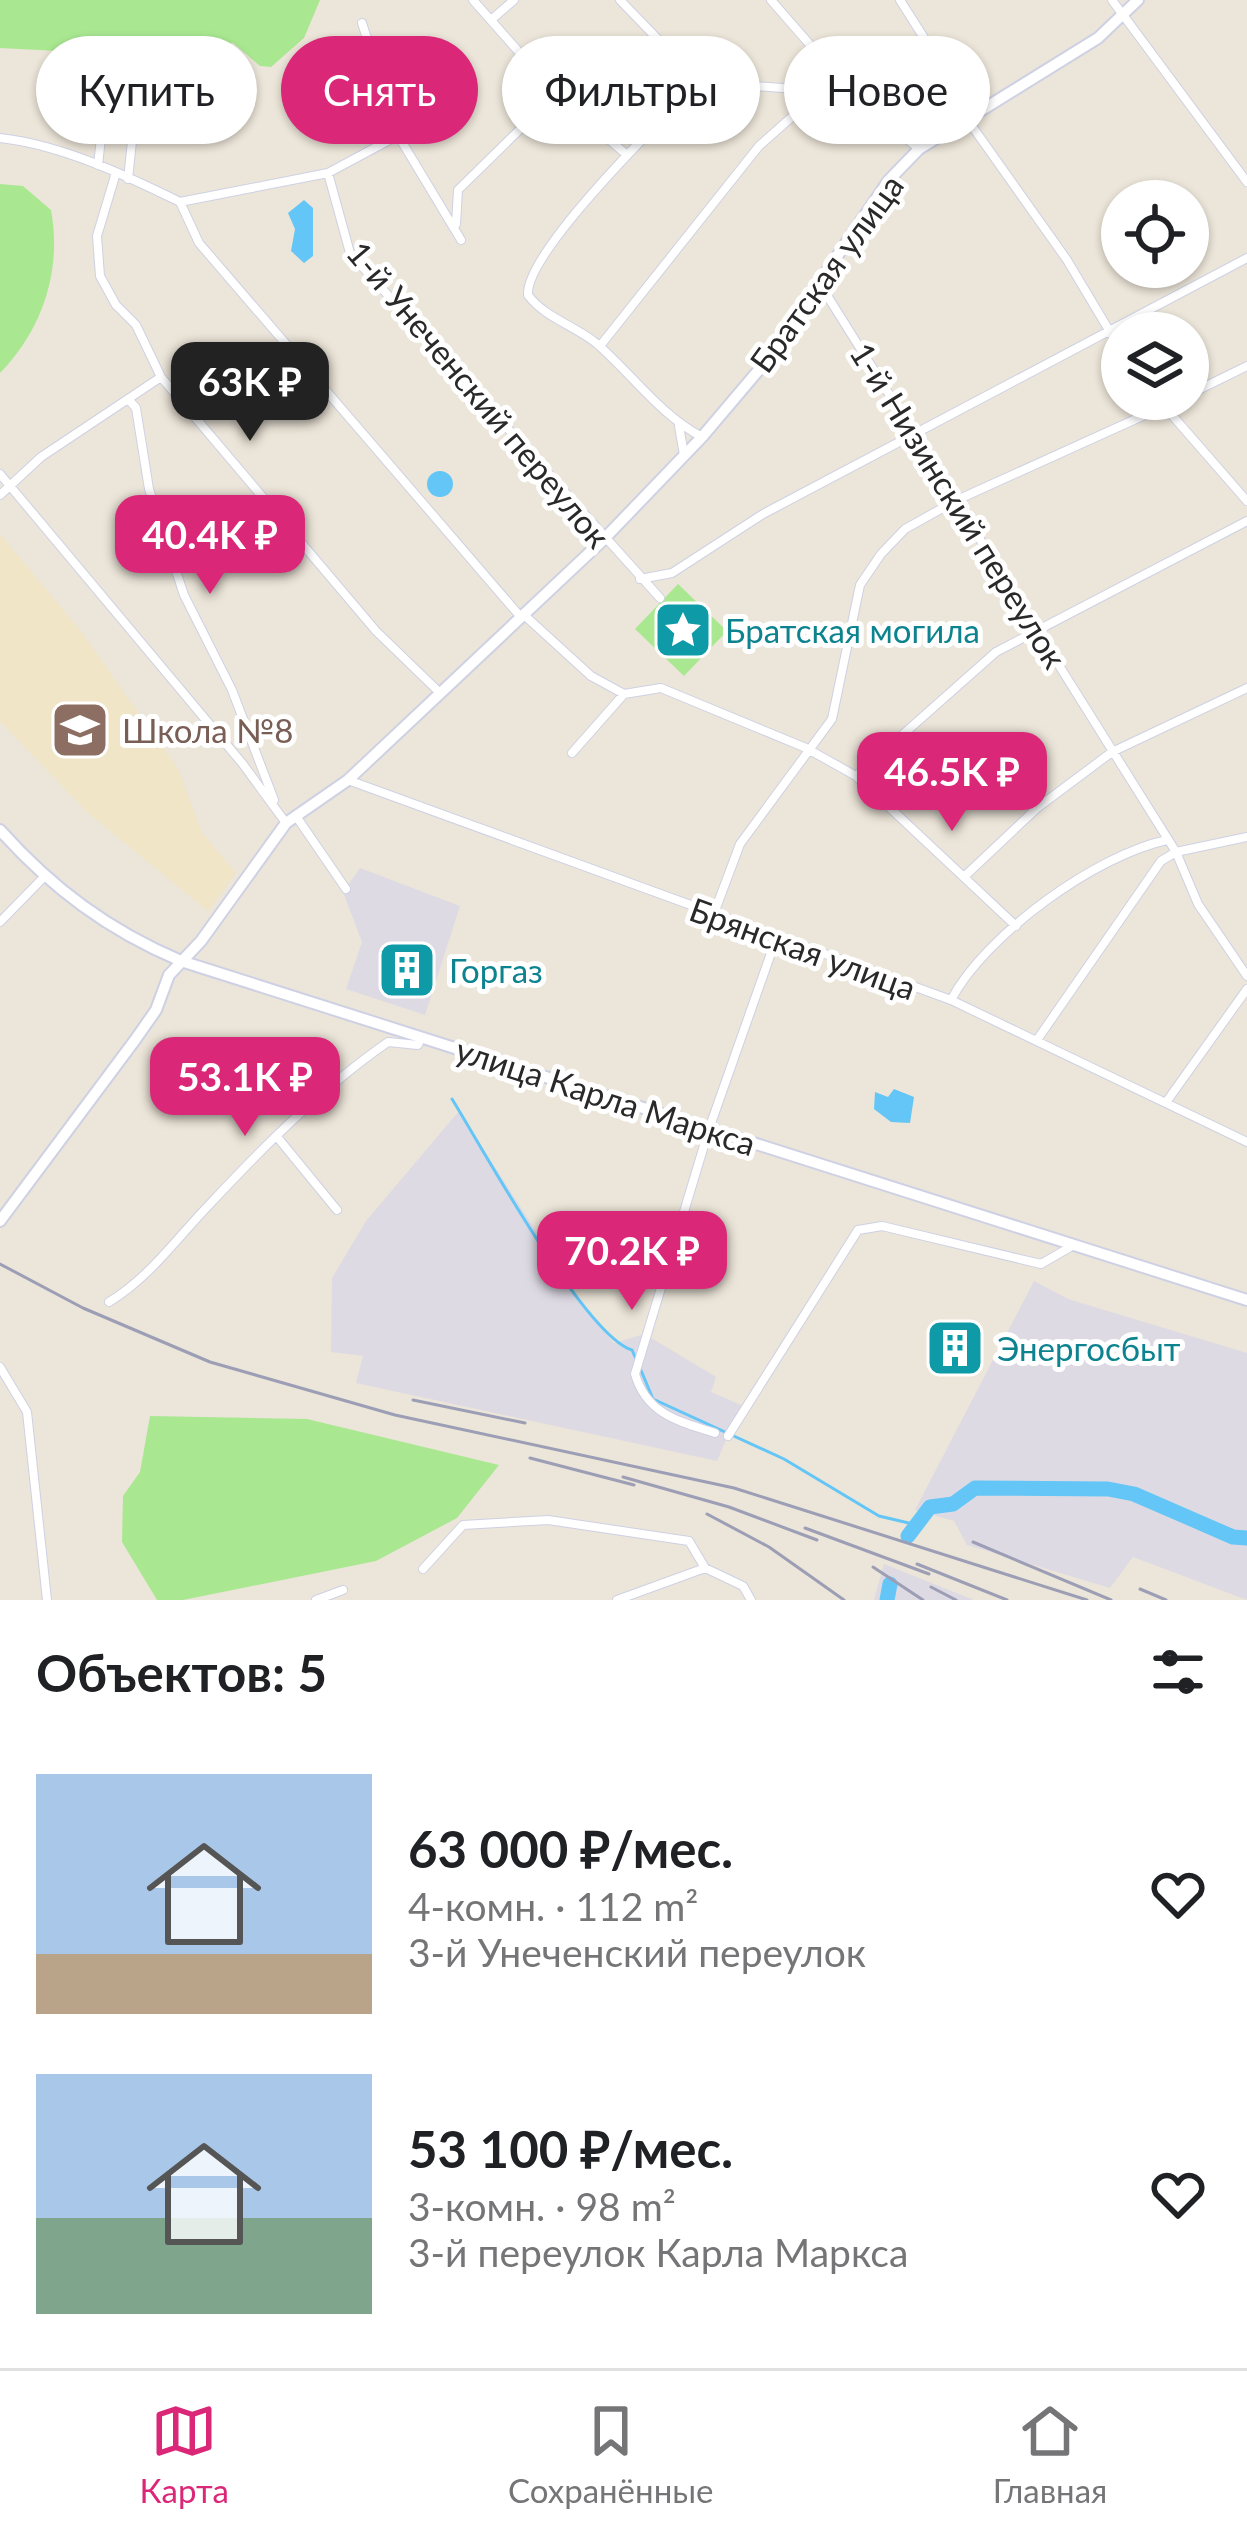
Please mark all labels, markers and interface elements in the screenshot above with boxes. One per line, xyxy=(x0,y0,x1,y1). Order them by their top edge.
chip: Купить xyxy=(36,36,257,144)
chip: Снять xyxy=(281,36,478,144)
chip: Фильтры xyxy=(502,36,760,144)
chip: Новое xyxy=(784,36,990,144)
street label: Братская улица xyxy=(741,166,911,380)
map controls xyxy=(1101,180,1209,420)
button: locate xyxy=(1101,180,1209,288)
street label: 1-й Унеченский переулок xyxy=(339,233,619,555)
button: layers xyxy=(1101,312,1209,420)
street label: 1-й Низинский переулок xyxy=(842,335,1076,675)
pin: 63K ₽ xyxy=(166,342,334,444)
text: 63K ₽ xyxy=(198,358,302,404)
pin: 40.4K ₽ xyxy=(99,495,321,597)
text: 40.4K ₽ xyxy=(142,511,278,557)
place icon: Братская могила xyxy=(652,599,714,661)
place label: Братская могила xyxy=(725,610,980,650)
school or university icon: Школа №8 xyxy=(49,699,111,761)
place label: Школа №8 xyxy=(122,710,293,750)
pin: 46.5K ₽ xyxy=(841,732,1063,834)
text: 46.5K ₽ xyxy=(884,748,1020,794)
street label: Брянская улица xyxy=(685,889,921,1007)
building icon: Горгаз xyxy=(376,939,438,1001)
place label: Горгаз xyxy=(449,950,543,990)
street label: улица Карла Маркса xyxy=(451,1029,761,1163)
pin: 53.1K ₽ xyxy=(134,1037,356,1139)
text: 53.1K ₽ xyxy=(177,1053,313,1099)
pin: 70.2K ₽ xyxy=(521,1211,743,1313)
text: 70.2K ₽ xyxy=(564,1227,700,1273)
building icon: Энергосбыт xyxy=(924,1317,986,1379)
place label: Энергосбыт xyxy=(997,1328,1181,1368)
icon: filters xyxy=(1145,1639,1211,1705)
text: Объектов: 5 xyxy=(36,1642,327,1703)
text: 63 000 ₽/мес. xyxy=(408,1818,733,1879)
icon: home xyxy=(132,1822,276,1966)
icon: heart xyxy=(1145,1861,1211,1927)
text: 4-комн. · 112 m² xyxy=(408,1883,698,1929)
text: 3-й Унеченский переулок xyxy=(408,1929,866,1975)
text: 53 100 ₽/мес. xyxy=(408,2118,733,2179)
icon: home xyxy=(132,2122,276,2266)
icon: heart xyxy=(1145,2161,1211,2227)
text: 3-комн. · 98 m² xyxy=(408,2183,676,2229)
text: 3-й переулок Карла Маркса xyxy=(408,2229,908,2275)
tab: Карта xyxy=(140,2398,229,2510)
tab: Сохранённые xyxy=(508,2398,713,2510)
tab: Главная xyxy=(993,2398,1107,2510)

